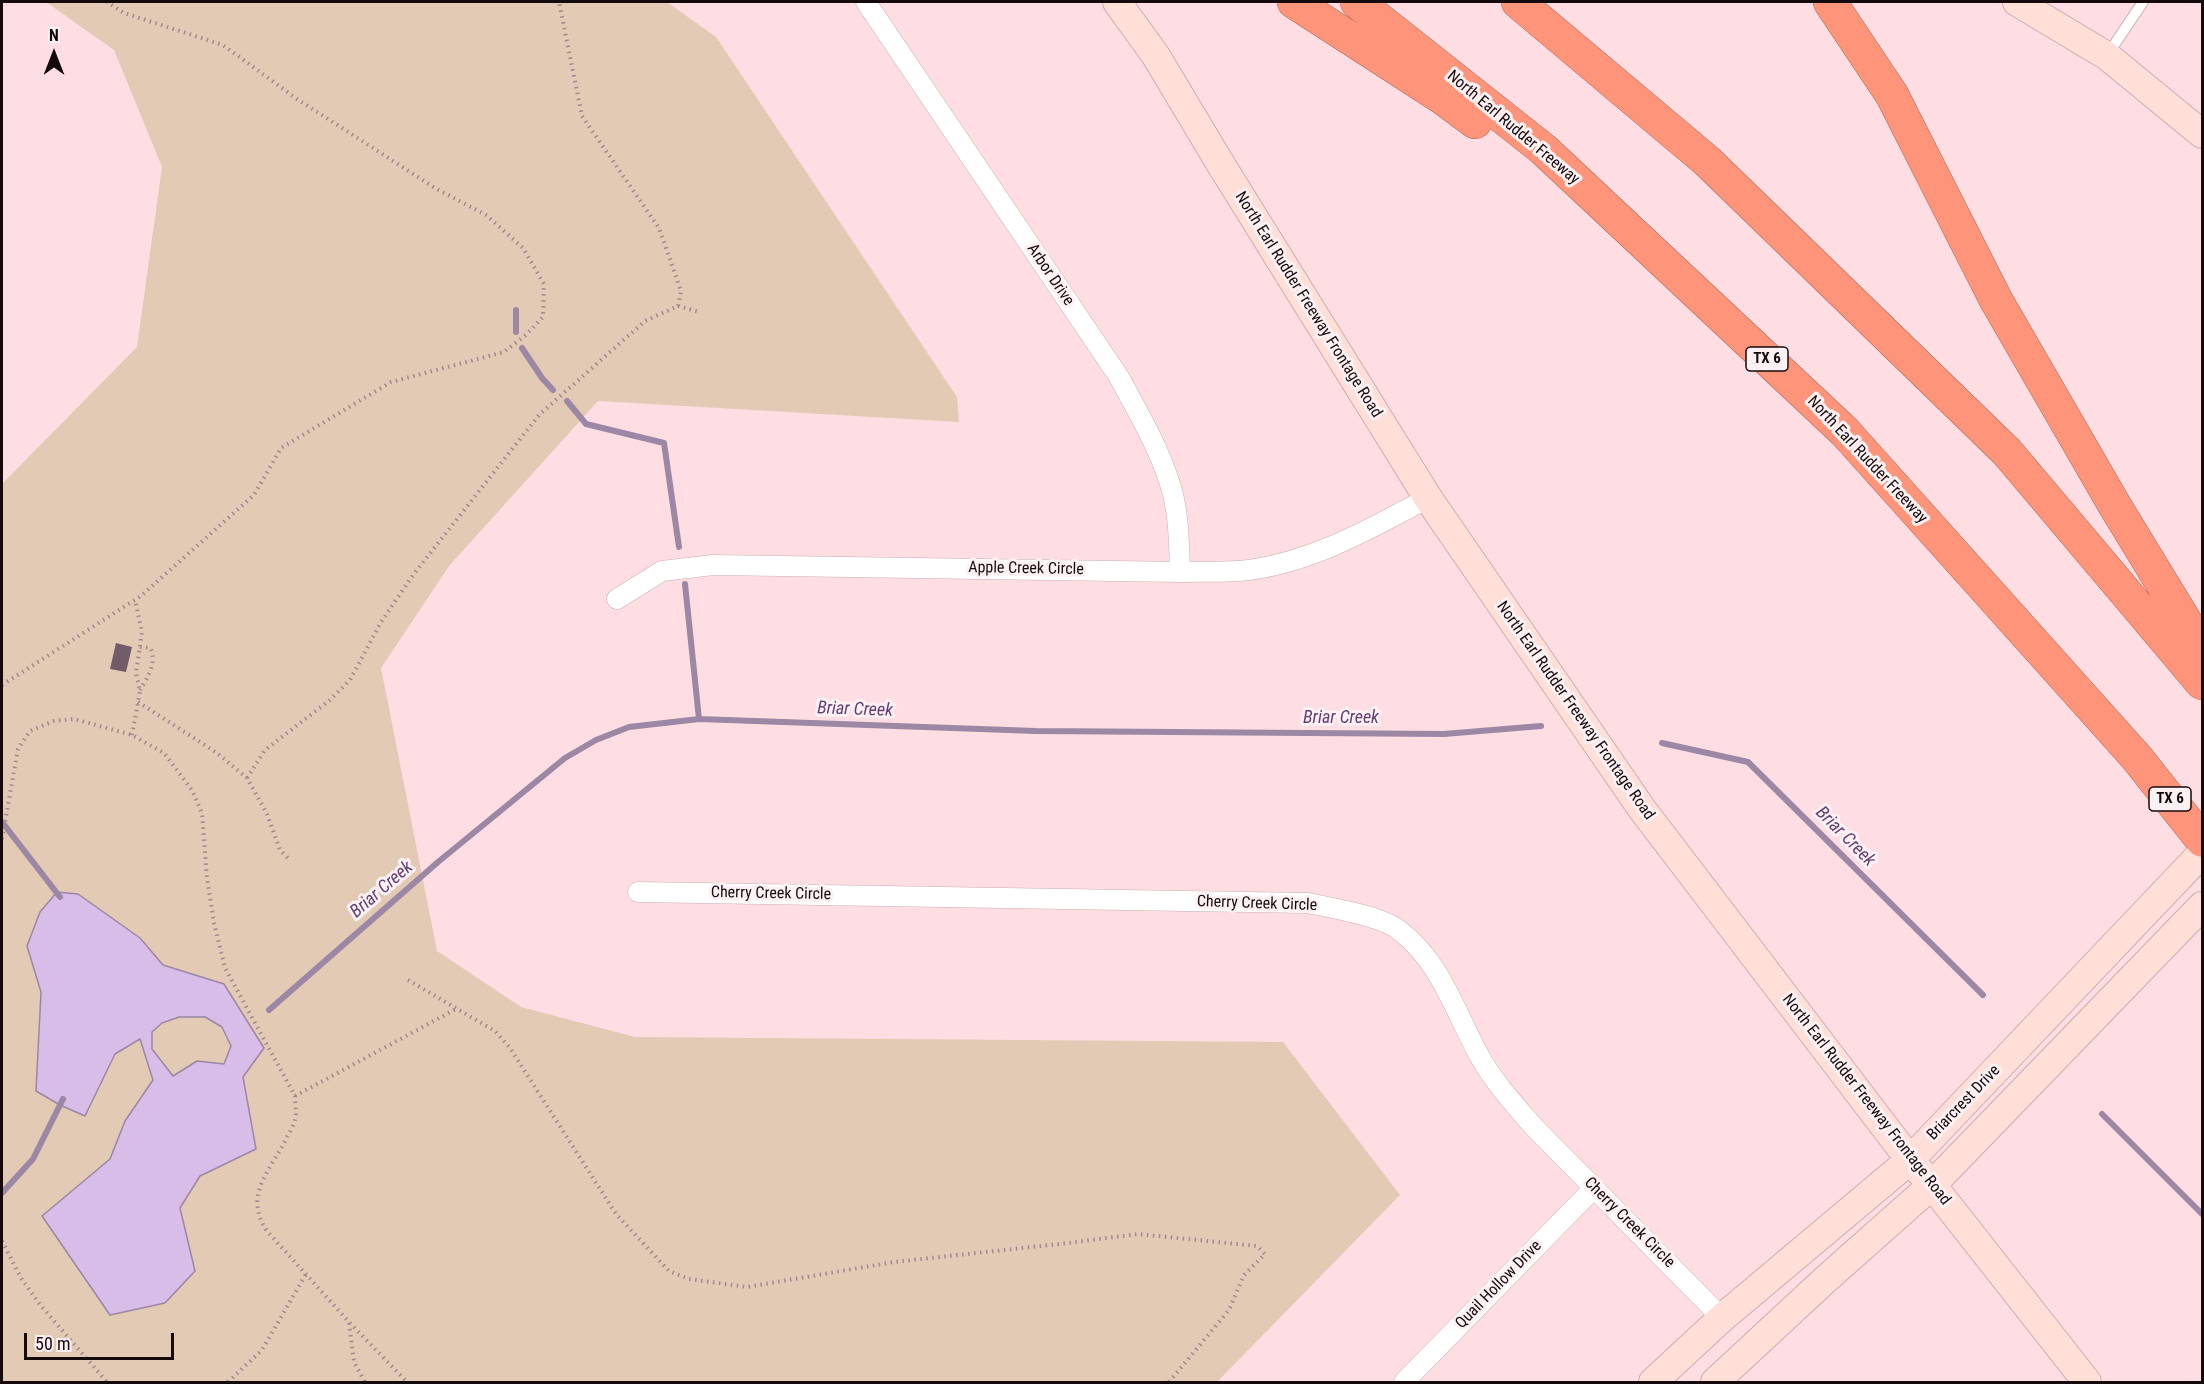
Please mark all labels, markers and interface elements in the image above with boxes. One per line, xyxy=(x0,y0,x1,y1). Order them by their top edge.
north arrow xyxy=(24,24,84,84)
text: N xyxy=(49,26,59,45)
street label: North Earl Rudder Freeway xyxy=(1443,67,1583,189)
street label: North Earl Rudder Freeway Frontage Road xyxy=(1230,189,1386,421)
street label: Arbor Drive xyxy=(1022,240,1078,310)
road number: TX 6 xyxy=(1746,347,1788,371)
street label: North Earl Rudder Freeway xyxy=(1803,392,1931,528)
street label: Apple Creek Circle xyxy=(968,558,1084,580)
street label: North Earl Rudder Freeway Frontage Road xyxy=(1492,598,1658,824)
water label: Briar Creek xyxy=(817,698,893,722)
water label: Briar Creek xyxy=(1303,707,1379,729)
road number: TX 6 xyxy=(2149,787,2191,811)
water label: Briar Creek xyxy=(1811,803,1879,871)
water label: Briar Creek xyxy=(346,857,418,923)
street label: Cherry Creek Circle xyxy=(711,883,831,905)
street label: Cherry Creek Circle xyxy=(1197,892,1317,916)
street label: North Earl Rudder Freeway Frontage Road xyxy=(1778,991,1954,1209)
street label: Briarcrest Drive xyxy=(1923,1061,2005,1145)
street label: Cherry Creek Circle xyxy=(1580,1174,1678,1272)
street label: Quail Hollow Drive xyxy=(1452,1237,1546,1333)
scale bar xyxy=(27,1321,177,1359)
text: 50 m xyxy=(35,1333,70,1354)

